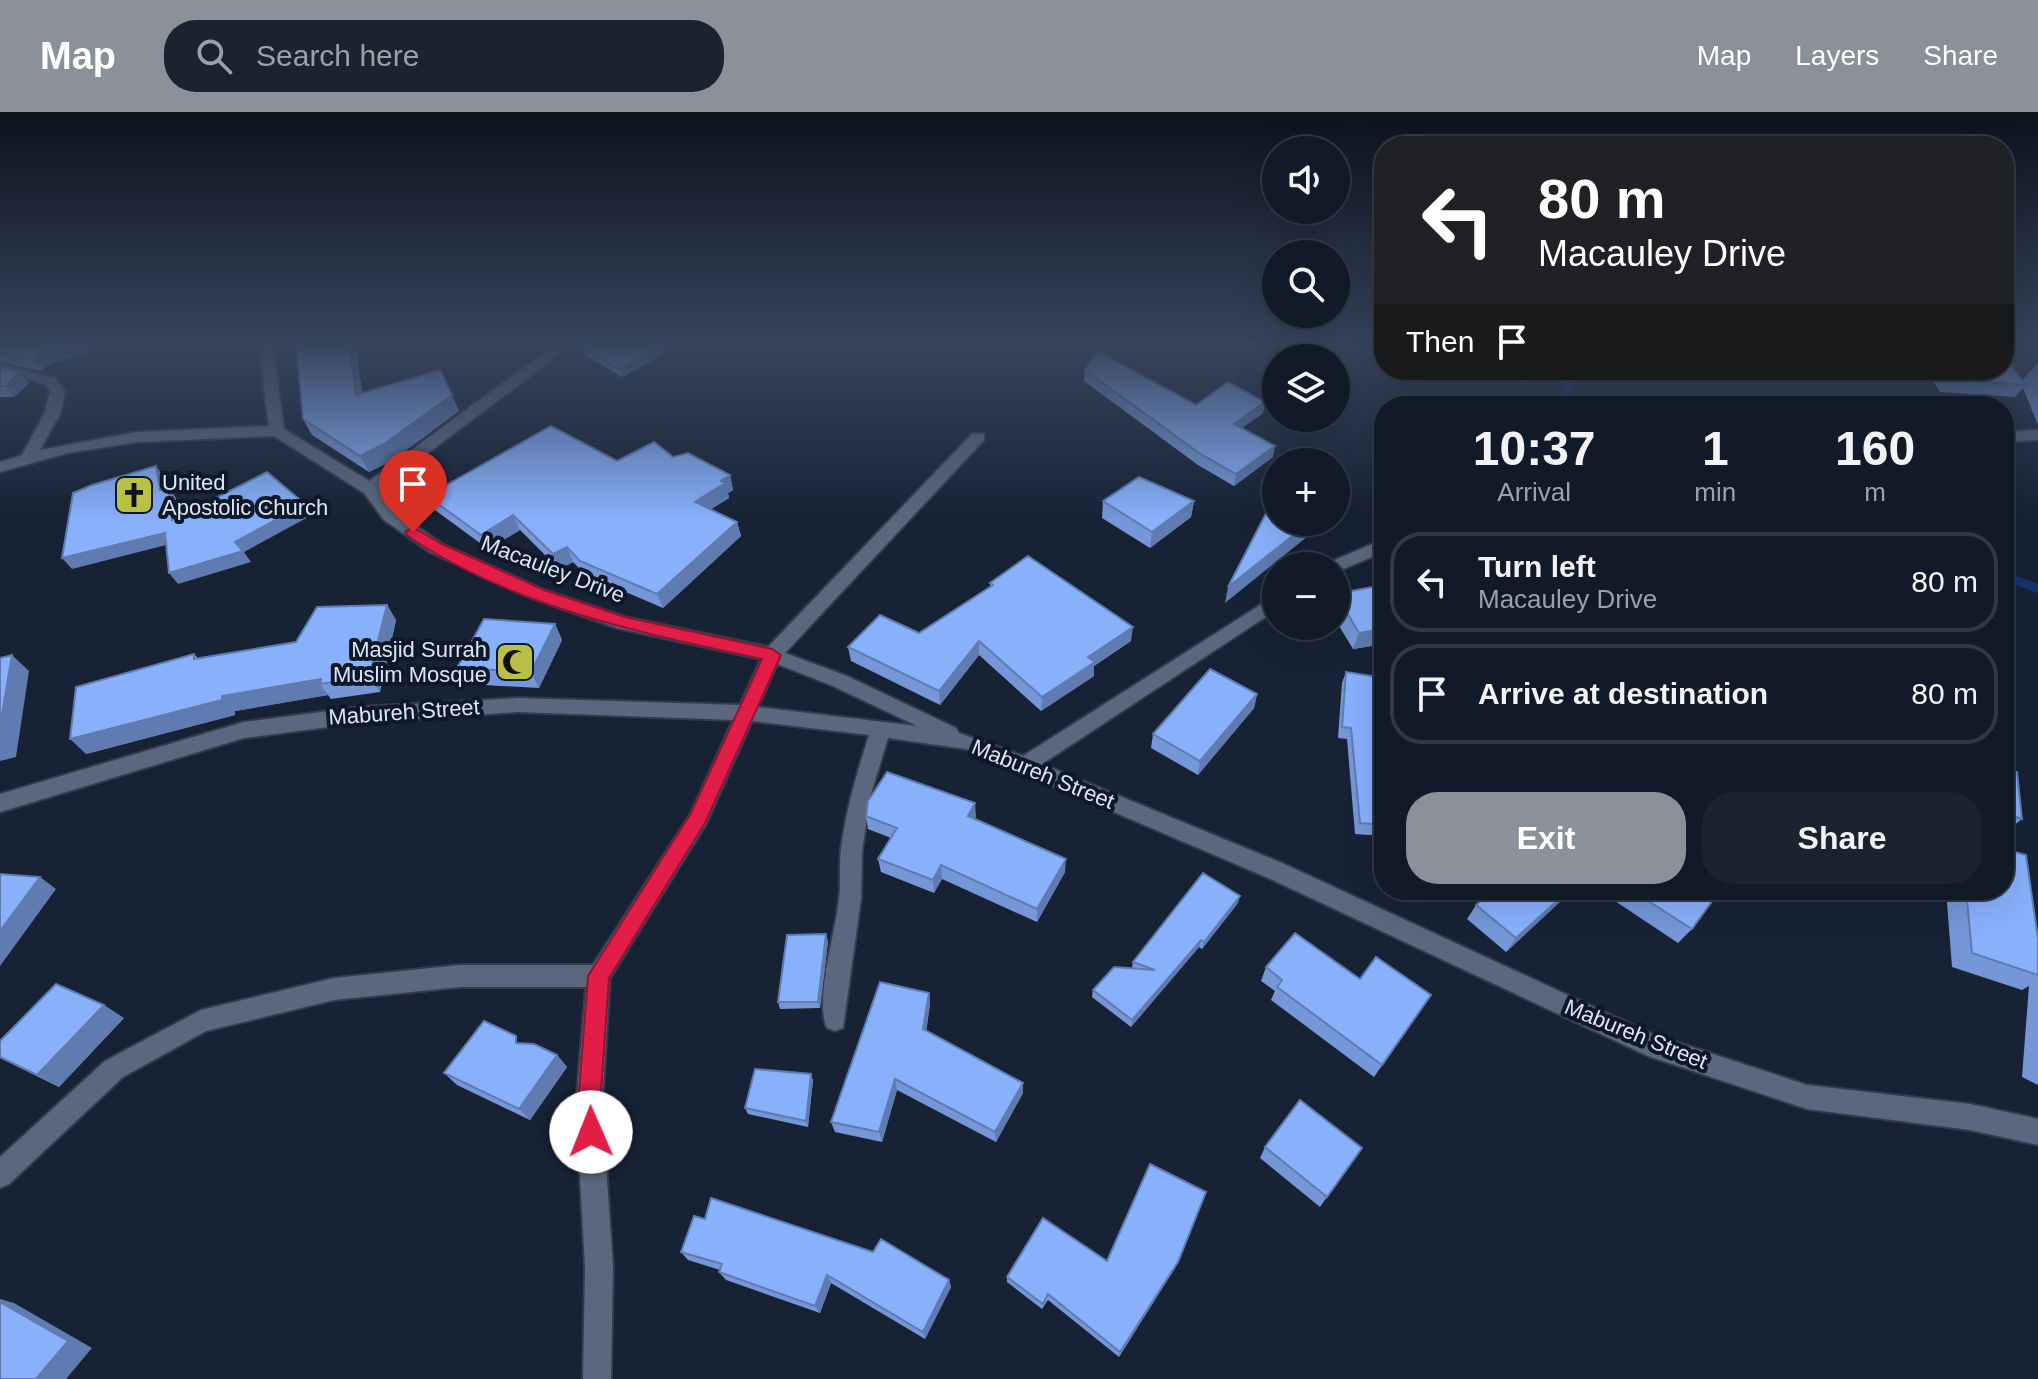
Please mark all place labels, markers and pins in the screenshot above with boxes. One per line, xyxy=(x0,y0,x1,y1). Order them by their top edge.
pin xyxy=(379,450,447,532)
place label: United Apostolic Church xyxy=(162,470,328,520)
church icon: United Apostolic Church xyxy=(113,474,155,516)
place label: Masjid Surrah Muslim Mosque xyxy=(333,637,487,687)
mosque icon: Masjid Surrah Muslim Mosque xyxy=(494,641,536,683)

